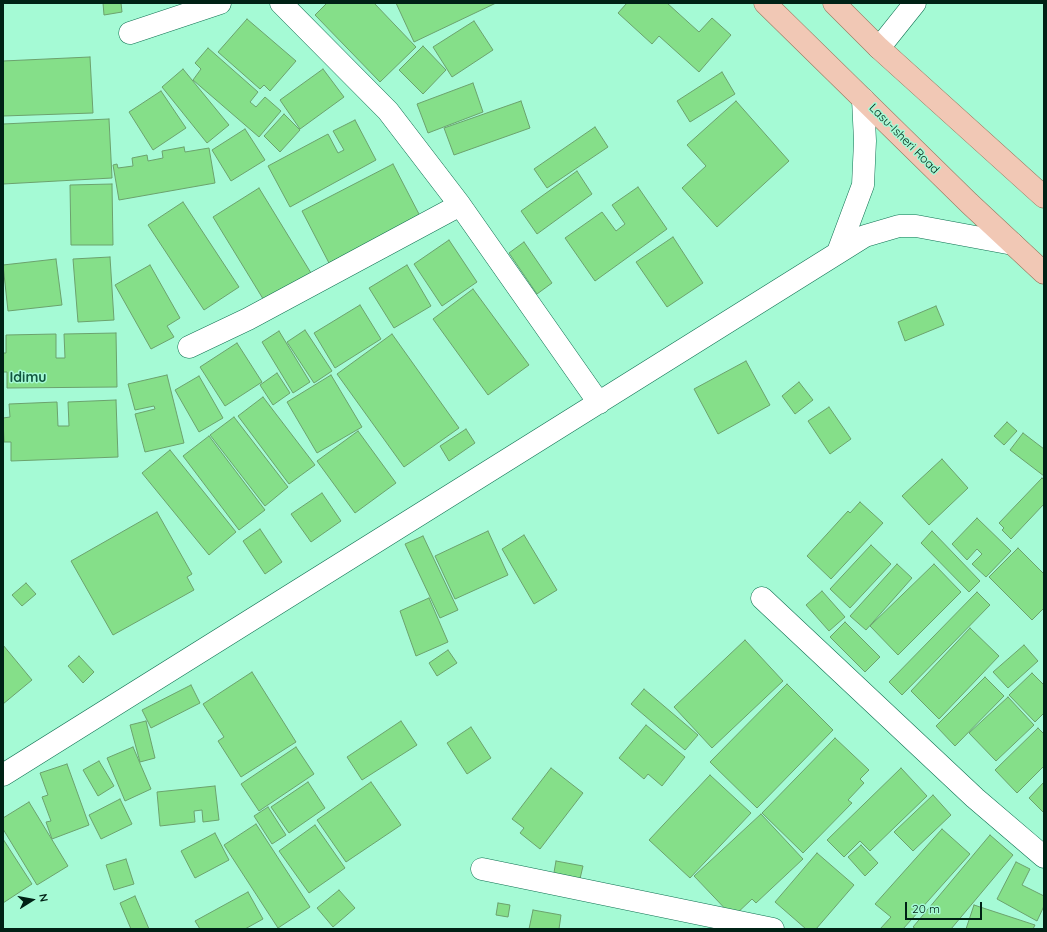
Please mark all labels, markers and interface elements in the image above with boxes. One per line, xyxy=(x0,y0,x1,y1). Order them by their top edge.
street label: Lasu-Isheri Road xyxy=(866,101,942,177)
district label: Idimu xyxy=(9,370,47,386)
north arrow xyxy=(12,880,52,920)
text: N xyxy=(36,892,51,903)
scale bar xyxy=(907,894,984,920)
text: 20 m xyxy=(912,901,940,916)

